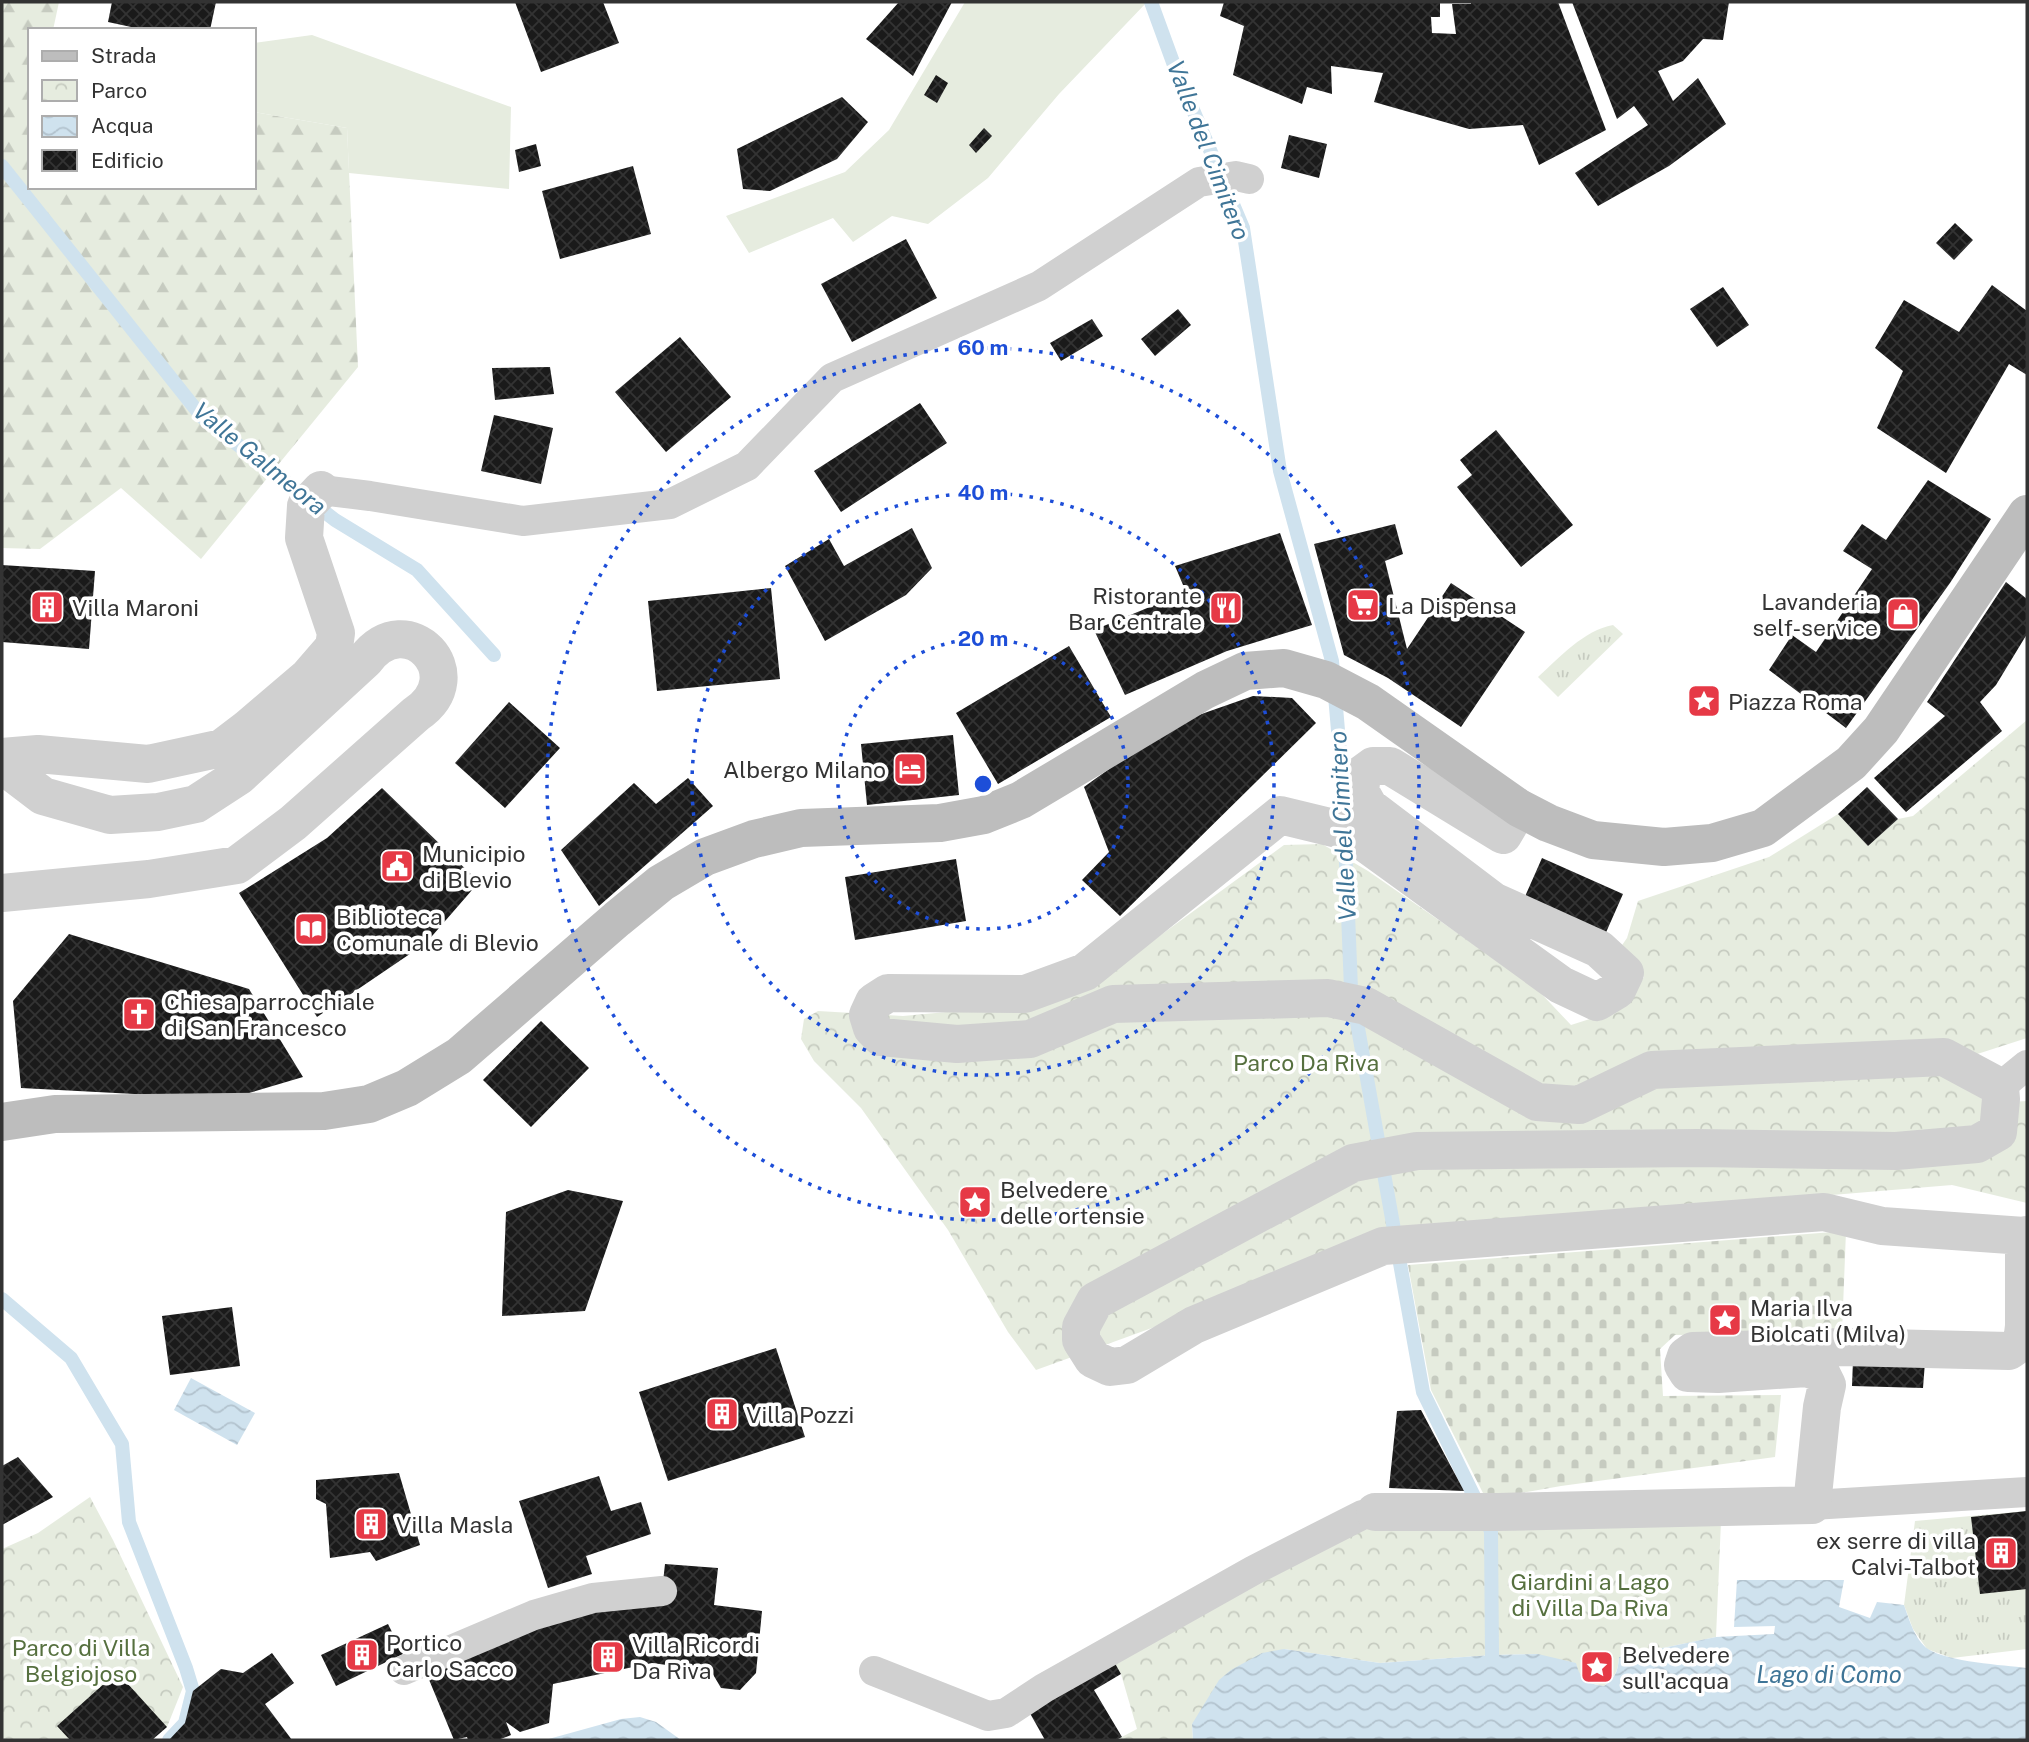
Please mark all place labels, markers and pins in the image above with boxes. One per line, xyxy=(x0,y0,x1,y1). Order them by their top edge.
place label: Ristorante Bar Centrale xyxy=(1068,582,1202,635)
supermarket icon: La Dispensa xyxy=(1344,586,1382,624)
building icon: Villa Maroni xyxy=(28,588,66,626)
place label: Lavanderia self-service xyxy=(1753,588,1878,641)
restaurant icon: Ristorante Bar Centrale xyxy=(1207,589,1245,627)
place label: La Dispensa xyxy=(1388,592,1517,619)
place label: Villa Maroni xyxy=(72,594,199,621)
shop icon: Lavanderia self-service xyxy=(1884,595,1922,633)
place icon: Piazza Roma xyxy=(1685,682,1723,720)
place label: Piazza Roma xyxy=(1728,688,1863,715)
hotel icon: Albergo Milano xyxy=(891,750,929,788)
place label: Albergo Milano xyxy=(723,756,886,783)
centre of rings xyxy=(971,772,995,796)
place label: Municipio di Blevio xyxy=(422,840,525,893)
public building icon: Municipio di Blevio xyxy=(378,847,416,885)
place label: Biblioteca Comunale di Blevio xyxy=(336,903,539,956)
library icon: Biblioteca Comunale di Blevio xyxy=(292,910,330,948)
place label: Chiesa parrocchiale di San Francesco xyxy=(164,988,375,1041)
church icon: Chiesa parrocchiale di San Francesco xyxy=(120,995,158,1033)
place label: Belvedere delle ortensie xyxy=(1000,1176,1145,1229)
place icon: Belvedere delle ortensie xyxy=(956,1183,994,1221)
place label: Maria Ilva Biolcati (Milva) xyxy=(1750,1294,1906,1347)
place icon: Maria Ilva Biolcati (Milva) xyxy=(1706,1301,1744,1339)
building icon: Villa Pozzi xyxy=(703,1395,741,1433)
place label: Villa Pozzi xyxy=(746,1401,854,1428)
building icon: Villa Masla xyxy=(352,1505,390,1543)
place label: Villa Masla xyxy=(396,1511,513,1538)
place label: ex serre di villa Calvi-Talbot xyxy=(1816,1527,1976,1580)
building icon: ex serre di villa Calvi-Talbot xyxy=(1982,1534,2020,1572)
place label: Portico Carlo Sacco xyxy=(386,1629,514,1682)
place label: Villa Ricordi Da Riva xyxy=(632,1631,760,1684)
building icon: Portico Carlo Sacco xyxy=(343,1636,381,1674)
building icon: Villa Ricordi Da Riva xyxy=(589,1638,627,1676)
place label: Belvedere sull'acqua xyxy=(1622,1641,1730,1694)
place icon: Belvedere sull'acqua xyxy=(1578,1648,1616,1686)

